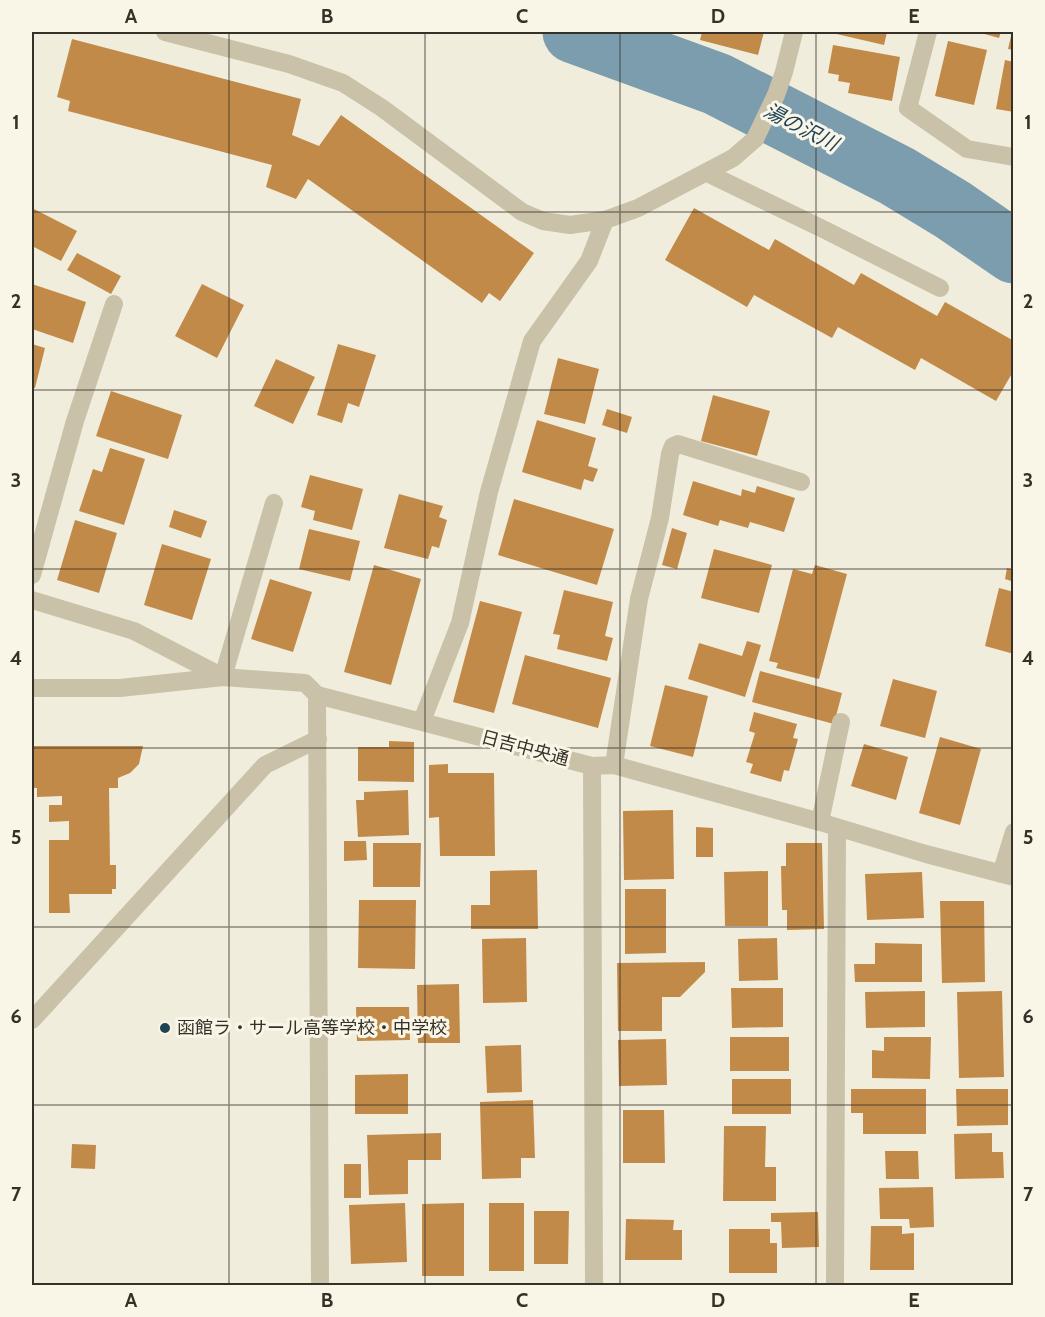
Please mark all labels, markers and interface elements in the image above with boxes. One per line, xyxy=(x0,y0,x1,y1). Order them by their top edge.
text: A xyxy=(125,4,138,28)
text: B xyxy=(321,4,333,28)
text: C xyxy=(516,4,528,28)
text: D xyxy=(711,4,725,28)
text: E xyxy=(908,4,920,28)
water label: 湯の沢川 xyxy=(760,98,844,157)
text: 1 xyxy=(12,110,20,134)
text: 1 xyxy=(1024,110,1032,134)
text: 2 xyxy=(11,289,21,313)
text: 2 xyxy=(1023,289,1033,313)
text: 3 xyxy=(11,468,21,492)
text: 3 xyxy=(1023,468,1033,492)
text: 4 xyxy=(10,646,22,670)
text: 4 xyxy=(1022,646,1034,670)
street label: 日吉中央通 xyxy=(479,726,571,770)
text: 5 xyxy=(11,825,21,849)
text: 5 xyxy=(1023,825,1033,849)
text: 6 xyxy=(10,1004,22,1028)
text: 6 xyxy=(1022,1004,1034,1028)
place label: 函館ラ・サール高等学校・中学校 xyxy=(177,1017,447,1039)
marker: 函館ラ・サール高等学校・中学校 xyxy=(158,1021,172,1035)
text: 7 xyxy=(11,1182,22,1206)
text: 7 xyxy=(1023,1182,1034,1206)
text: A xyxy=(125,1288,138,1312)
text: B xyxy=(321,1288,333,1312)
text: C xyxy=(516,1288,528,1312)
text: D xyxy=(711,1288,725,1312)
text: E xyxy=(908,1288,920,1312)

